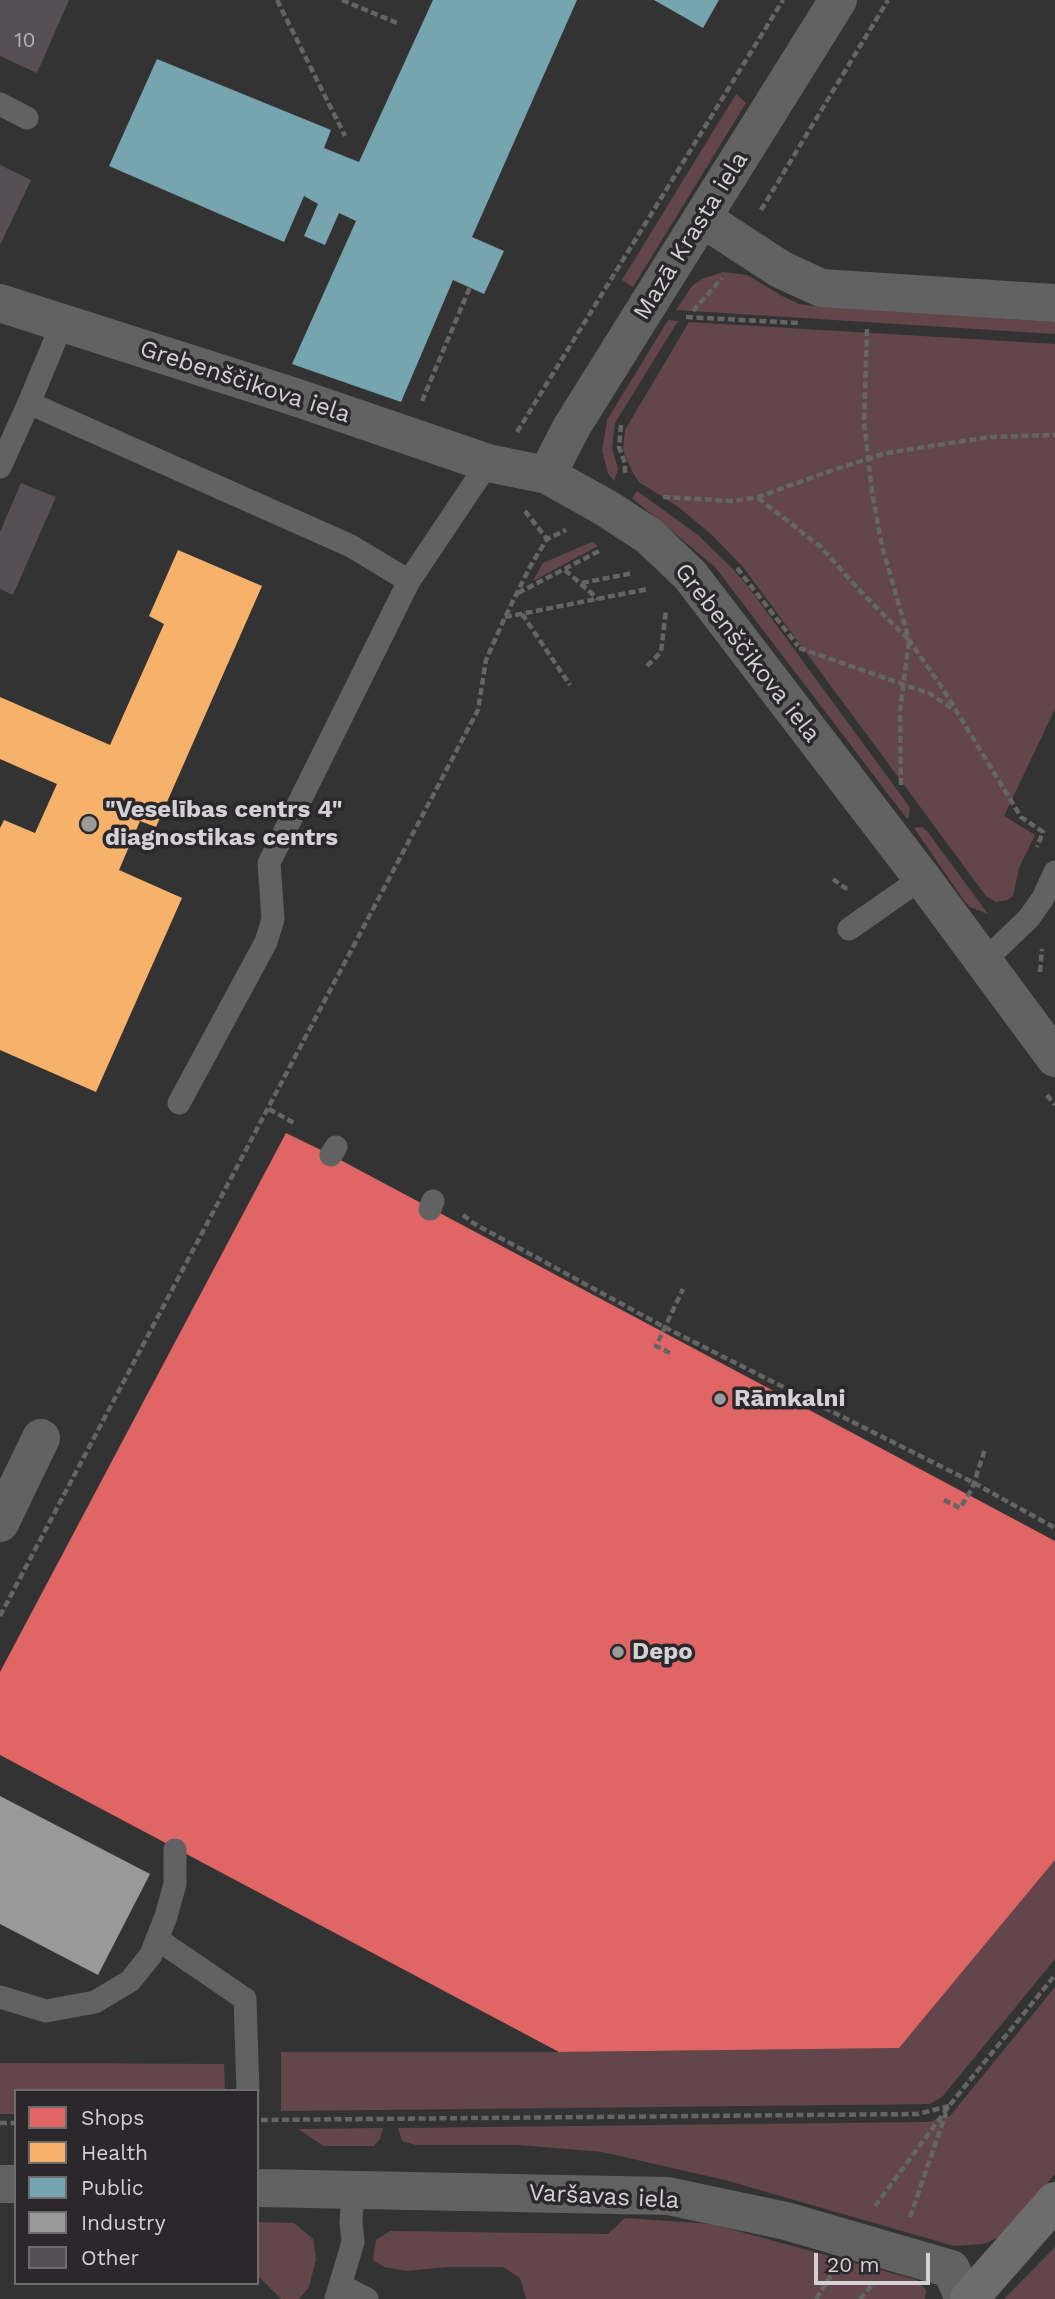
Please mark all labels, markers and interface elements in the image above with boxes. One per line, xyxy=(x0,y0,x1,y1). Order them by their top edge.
house number: 10 xyxy=(14,28,36,54)
street label: Mazā Krasta iela xyxy=(628,147,754,325)
street label: Grebenščikova iela xyxy=(136,334,354,430)
street label: Grebenščikova iela xyxy=(668,558,826,748)
place label: "Veselības centrs 4" diagnostikas centrs xyxy=(105,796,342,852)
marker: "Veselības centrs 4" diagnostikas centrs xyxy=(79,814,99,834)
place label: Rāmkalni xyxy=(734,1385,845,1413)
marker: Rāmkalni xyxy=(712,1391,728,1407)
place label: Depo xyxy=(632,1638,693,1666)
marker: Depo xyxy=(610,1644,626,1660)
legend xyxy=(14,2089,259,2285)
text: Shops xyxy=(81,2105,144,2130)
text: Health xyxy=(81,2140,148,2165)
text: Public xyxy=(81,2175,144,2200)
street label: Varšavas iela xyxy=(528,2179,680,2215)
text: Industry xyxy=(81,2210,166,2235)
scale bar xyxy=(817,2240,932,2284)
text: Other xyxy=(81,2245,139,2270)
text: 20 m xyxy=(827,2252,879,2277)

